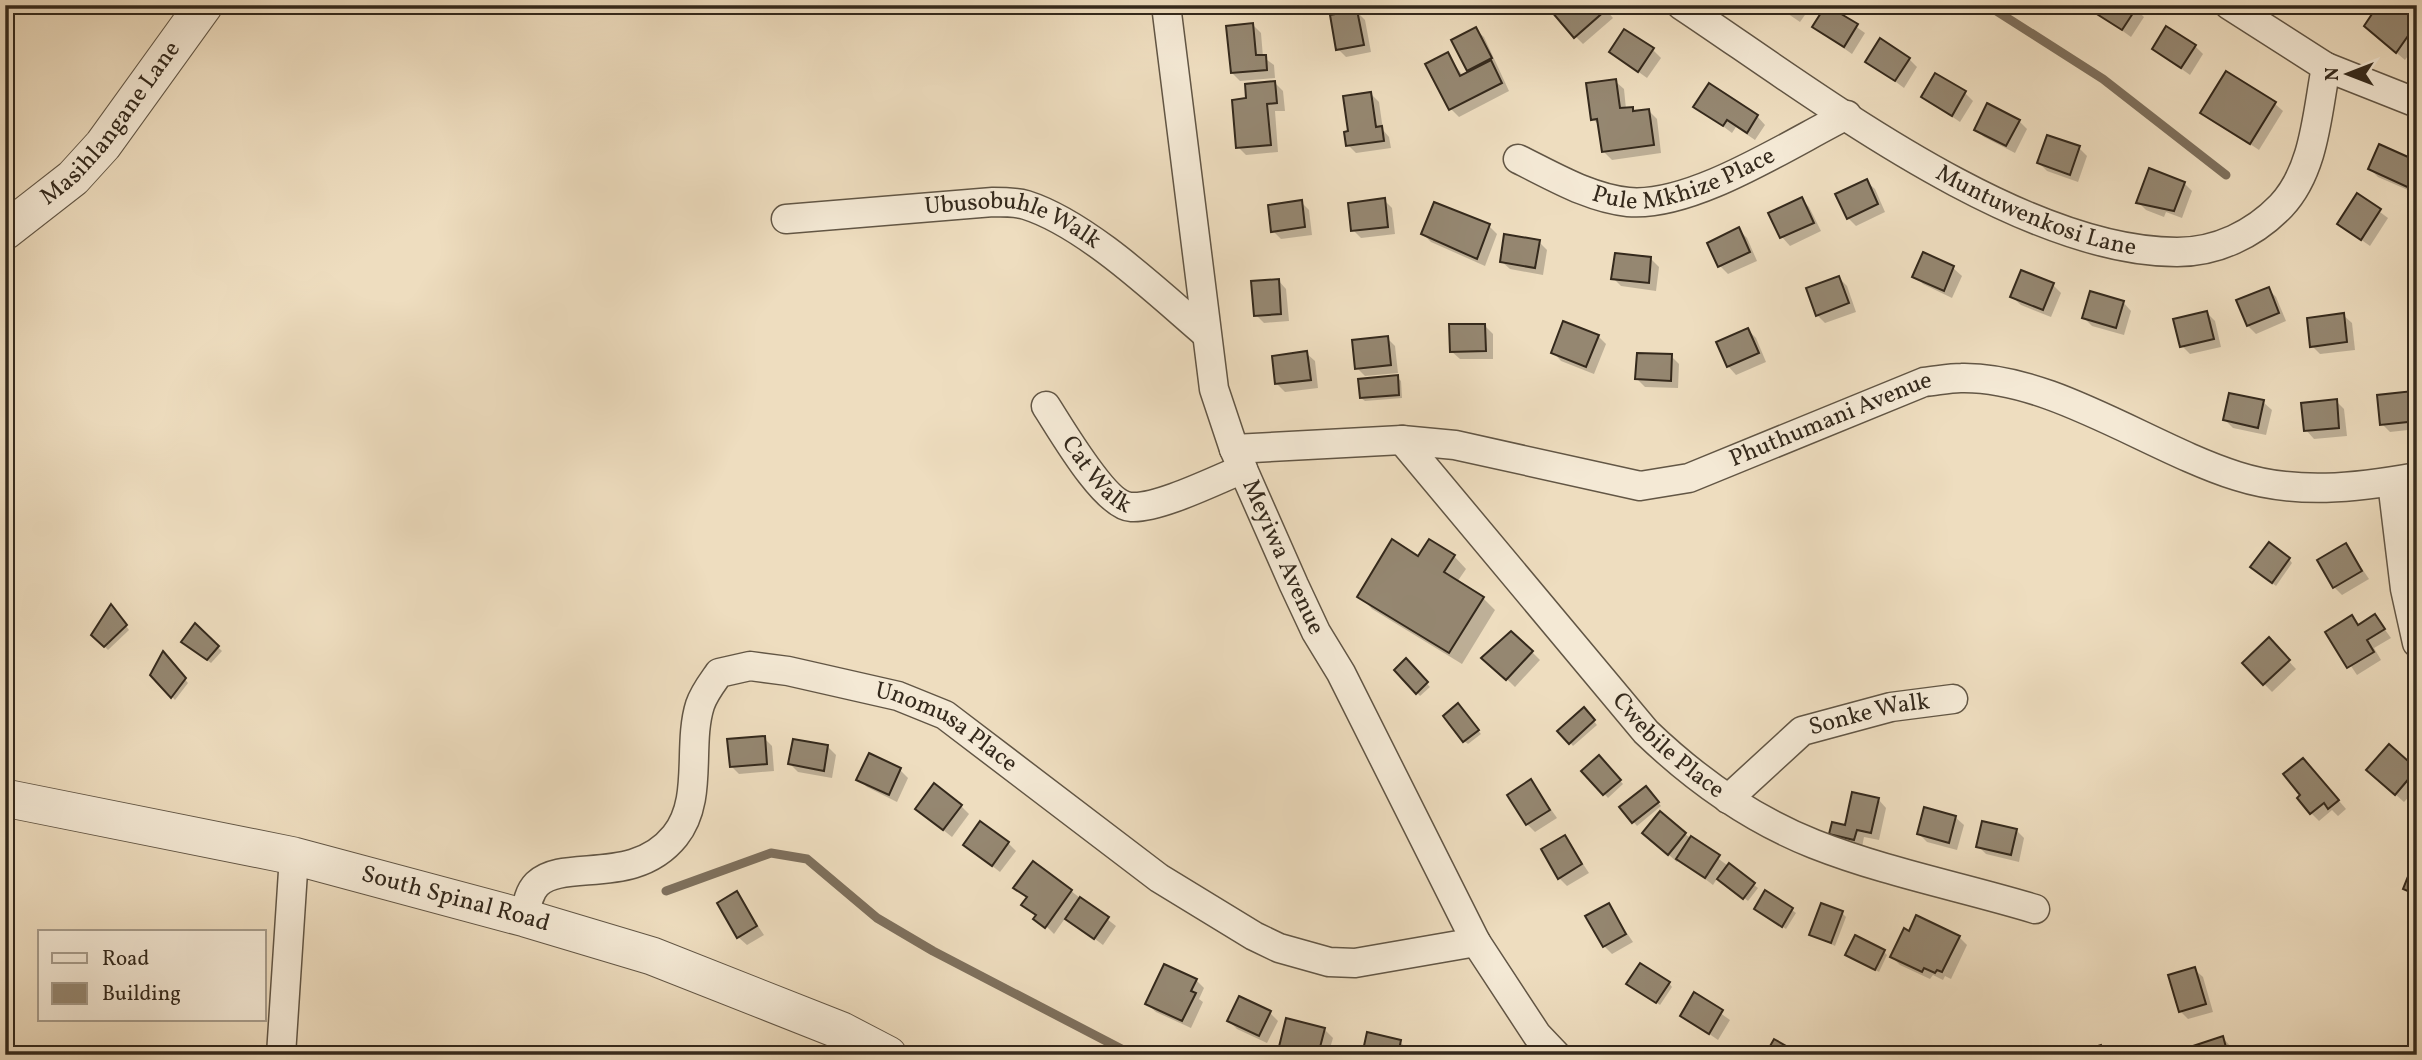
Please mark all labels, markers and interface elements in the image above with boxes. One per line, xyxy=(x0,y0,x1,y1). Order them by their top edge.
street label: Masihlangane Lane xyxy=(33,35,189,214)
north arrow xyxy=(2314,38,2384,108)
text: N xyxy=(2320,67,2346,81)
street label: Pule Mkhize Place xyxy=(1588,139,1781,220)
street label: Muntuwenkosi Lane xyxy=(1929,157,2139,266)
street label: Ubusobuhle Walk xyxy=(923,185,1108,258)
street label: Phuthumani Avenue xyxy=(1724,364,1933,477)
street label: Cat Walk xyxy=(1052,429,1137,523)
street label: Meyiwa Avenue xyxy=(1233,474,1332,641)
street label: Unomusa Place xyxy=(872,674,1024,781)
street label: Sonke Walk xyxy=(1805,685,1932,745)
street label: Cwebile Place xyxy=(1603,686,1731,808)
street label: South Spinal Road xyxy=(357,858,554,941)
legend xyxy=(38,930,266,1021)
text: Road xyxy=(102,945,149,974)
text: Building xyxy=(102,980,181,1009)

